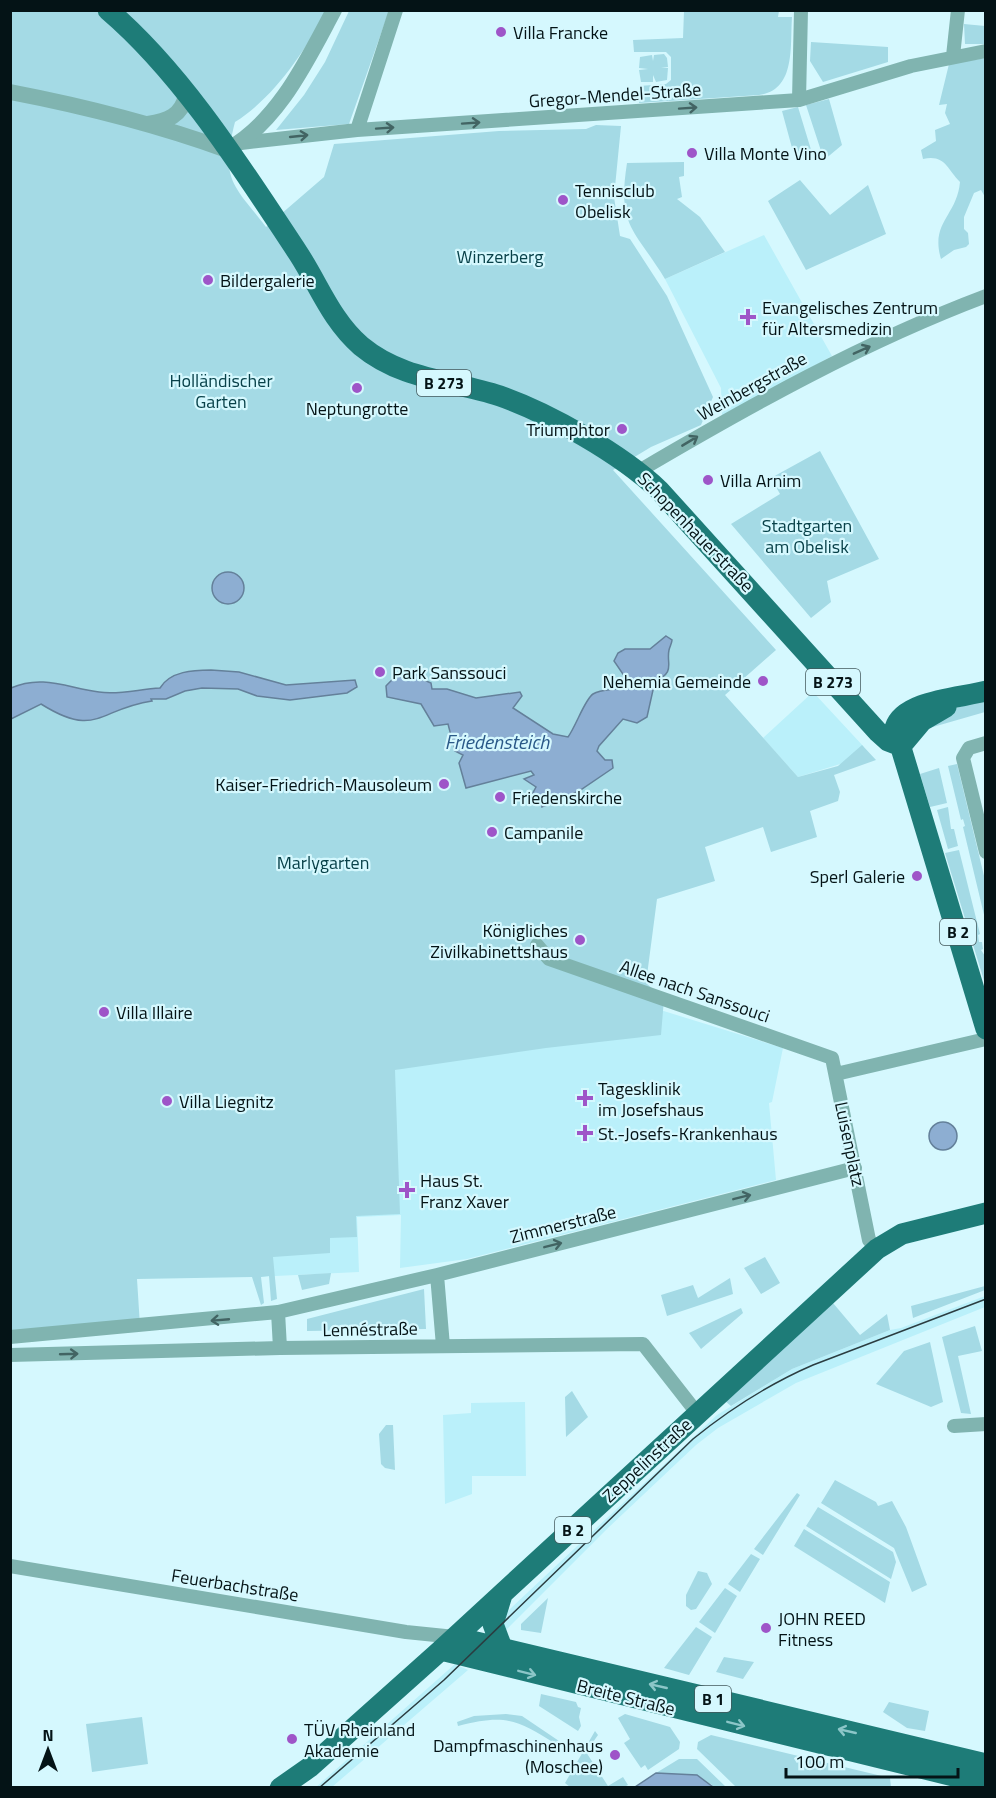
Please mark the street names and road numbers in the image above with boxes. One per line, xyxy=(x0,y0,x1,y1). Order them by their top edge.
street label: Gregor-Mendel-Straße xyxy=(528,76,702,114)
street label: Weinbergstraße xyxy=(692,345,812,427)
road number: B 273 xyxy=(417,370,471,396)
street label: Schopenhauerstraße xyxy=(631,466,761,598)
road number: B 273 xyxy=(806,669,860,695)
road number: B 2 xyxy=(940,919,976,945)
street label: Allee nach Sanssouci xyxy=(616,953,774,1029)
street label: Luisenplatz xyxy=(828,1099,872,1189)
street label: Zimmerstraße xyxy=(507,1198,619,1250)
street label: Lennéstraße xyxy=(322,1315,418,1343)
street label: Zeppelinstraße xyxy=(596,1411,698,1509)
road number: B 2 xyxy=(555,1517,591,1543)
street label: Feuerbachstraße xyxy=(169,1562,301,1608)
street label: Breite Straße xyxy=(574,1672,678,1722)
road number: B 1 xyxy=(695,1686,731,1712)

